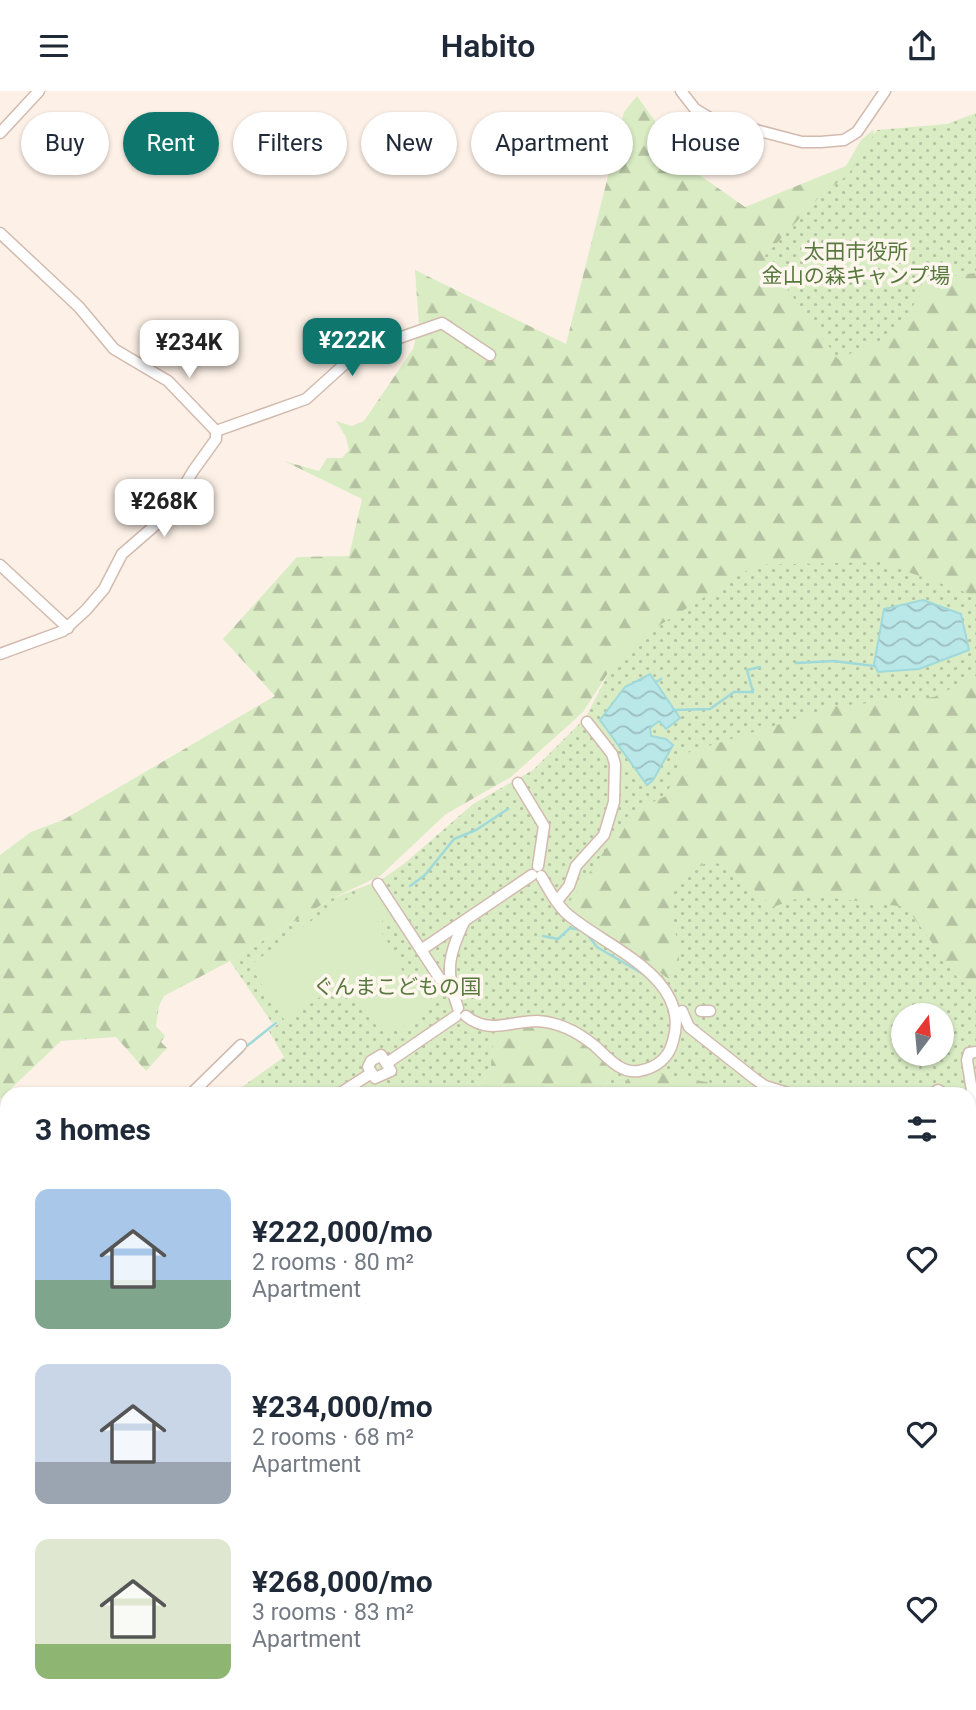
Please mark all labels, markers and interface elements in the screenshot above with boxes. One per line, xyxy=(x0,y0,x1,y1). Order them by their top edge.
icon: menu xyxy=(35,27,73,65)
text: Habito xyxy=(441,27,535,65)
icon: share xyxy=(903,27,941,65)
chip: Buy xyxy=(21,112,109,175)
chip: Rent xyxy=(123,112,219,175)
chip: Filters xyxy=(233,112,347,175)
chip: New xyxy=(361,112,457,175)
chip: Apartment xyxy=(471,112,633,175)
chip: House xyxy=(647,112,764,175)
park label: 太田市役所 金山の森キャンプ場 xyxy=(762,240,950,288)
pin: ¥222K xyxy=(303,319,401,378)
pin: ¥234K xyxy=(140,321,238,380)
text: ¥222K xyxy=(319,327,385,354)
text: ¥234K xyxy=(156,329,222,356)
pin: ¥268K xyxy=(115,479,213,539)
text: ¥268K xyxy=(131,488,197,515)
park label: ぐんまこどもの国 xyxy=(313,975,481,999)
north arrow xyxy=(891,1003,954,1066)
map controls xyxy=(891,1003,954,1066)
icon: filters xyxy=(903,1110,941,1148)
text: 3 homes xyxy=(35,1112,151,1147)
text: ¥222,000/mo xyxy=(252,1214,433,1249)
icon: home xyxy=(91,1217,175,1301)
icon: heart xyxy=(903,1240,941,1278)
text: 2 rooms · 80 m² xyxy=(252,1249,414,1276)
text: Apartment xyxy=(252,1276,361,1303)
text: ¥234,000/mo xyxy=(252,1389,433,1424)
icon: home xyxy=(91,1392,175,1476)
icon: heart xyxy=(903,1415,941,1453)
text: 2 rooms · 68 m² xyxy=(252,1424,414,1451)
text: Apartment xyxy=(252,1451,361,1478)
text: ¥268,000/mo xyxy=(252,1564,433,1599)
icon: home xyxy=(91,1567,175,1651)
icon: heart xyxy=(903,1590,941,1628)
text: 3 rooms · 83 m² xyxy=(252,1599,414,1626)
text: Apartment xyxy=(252,1626,361,1653)

